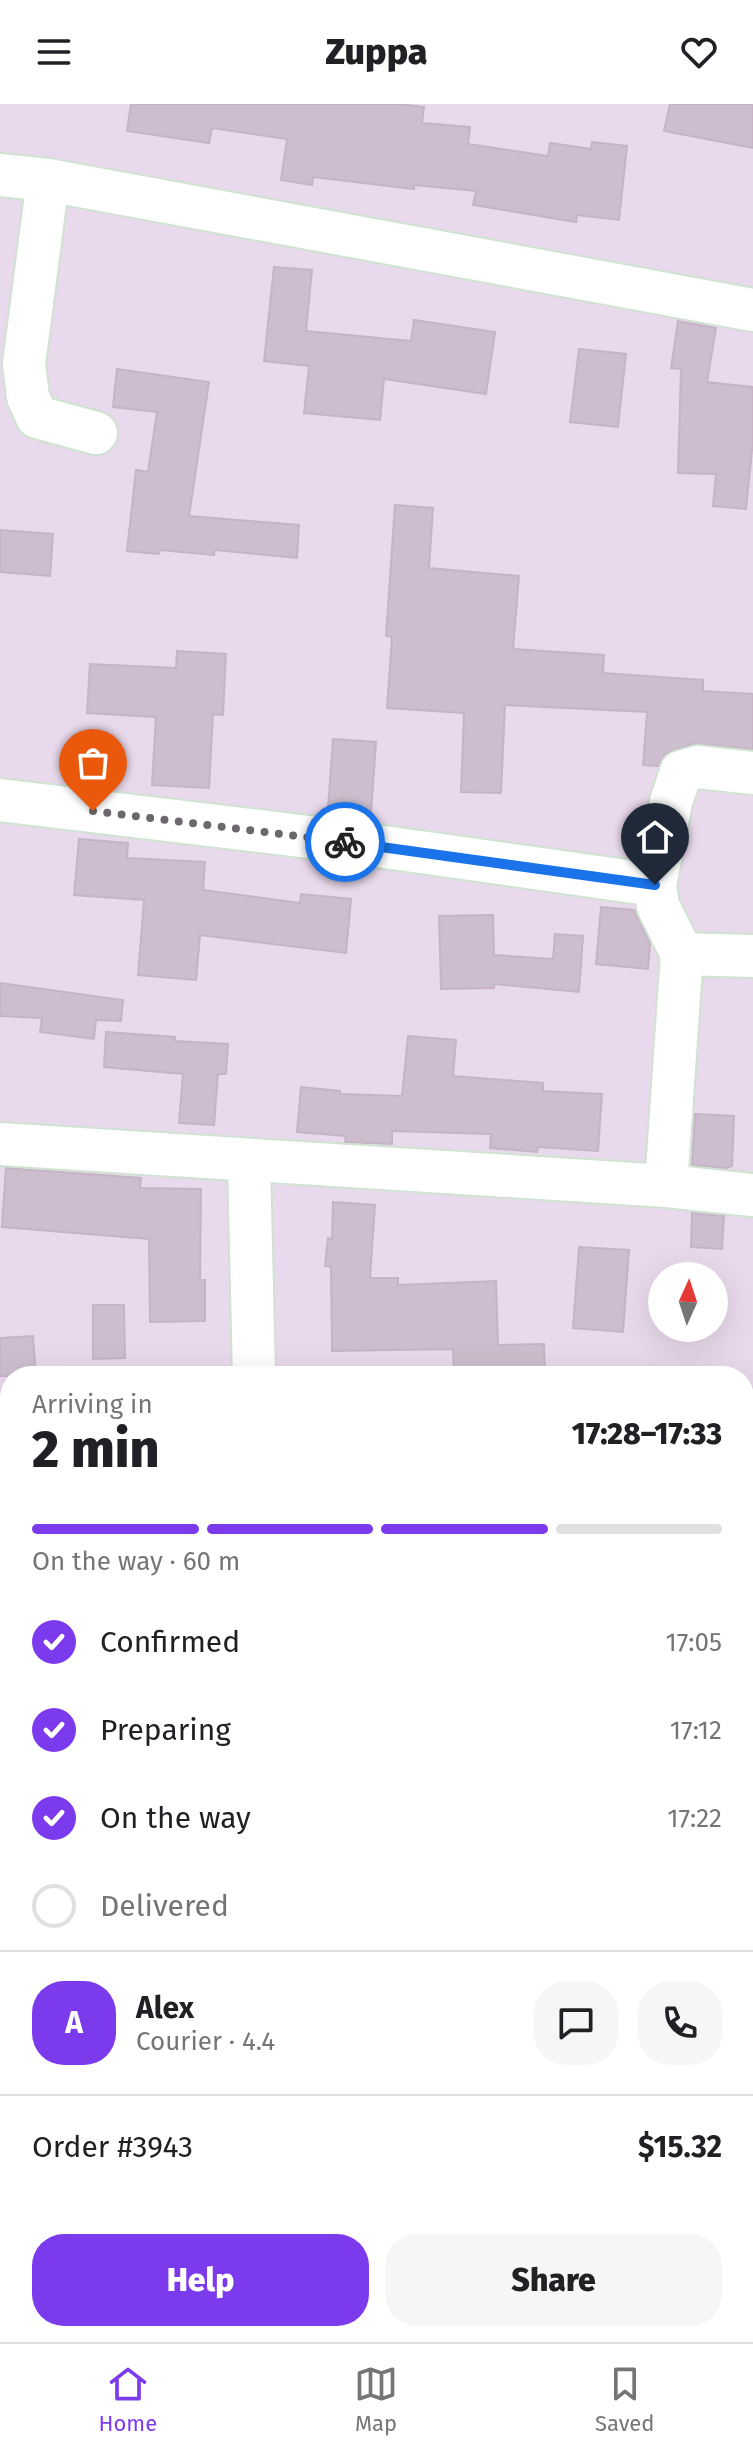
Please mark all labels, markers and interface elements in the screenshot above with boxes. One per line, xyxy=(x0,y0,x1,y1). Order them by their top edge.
icon: menu xyxy=(32,30,76,74)
text: Zuppa xyxy=(325,30,428,74)
icon: heart xyxy=(677,30,721,74)
pin xyxy=(59,729,127,811)
icon: bag xyxy=(71,741,115,785)
courier xyxy=(305,802,385,882)
pin xyxy=(621,803,689,885)
icon: home xyxy=(633,815,677,859)
icon: bike xyxy=(323,820,367,864)
north arrow xyxy=(648,1262,728,1342)
map controls xyxy=(648,1262,728,1342)
text: Arriving in xyxy=(32,1389,153,1420)
text: 17:28–17:33 xyxy=(572,1416,722,1452)
text: 2 min xyxy=(32,1418,159,1481)
text: On the way · 60 m xyxy=(32,1546,240,1577)
icon: check xyxy=(32,1620,76,1664)
text: Confirmed xyxy=(100,1624,240,1660)
text: 17:05 xyxy=(665,1627,722,1658)
icon: check xyxy=(32,1708,76,1752)
text: Preparing xyxy=(100,1712,231,1748)
text: 17:12 xyxy=(670,1715,722,1746)
icon: check xyxy=(32,1796,76,1840)
text: On the way xyxy=(100,1800,251,1836)
text: 17:22 xyxy=(667,1803,722,1834)
text: Delivered xyxy=(100,1888,229,1924)
button: chat xyxy=(534,1981,618,2065)
button: phone xyxy=(638,1981,722,2065)
text: Alex xyxy=(136,1990,194,2026)
text: A xyxy=(65,2005,83,2041)
text: Courier · 4.4 xyxy=(136,2026,275,2057)
text: Order #3943 xyxy=(32,2129,193,2165)
text: $15.32 xyxy=(638,2129,722,2165)
button: Help xyxy=(32,2234,369,2326)
button: Share xyxy=(385,2234,722,2326)
tab: Home xyxy=(98,2362,157,2437)
tab: Map xyxy=(354,2362,398,2437)
tab: Saved xyxy=(595,2362,655,2437)

